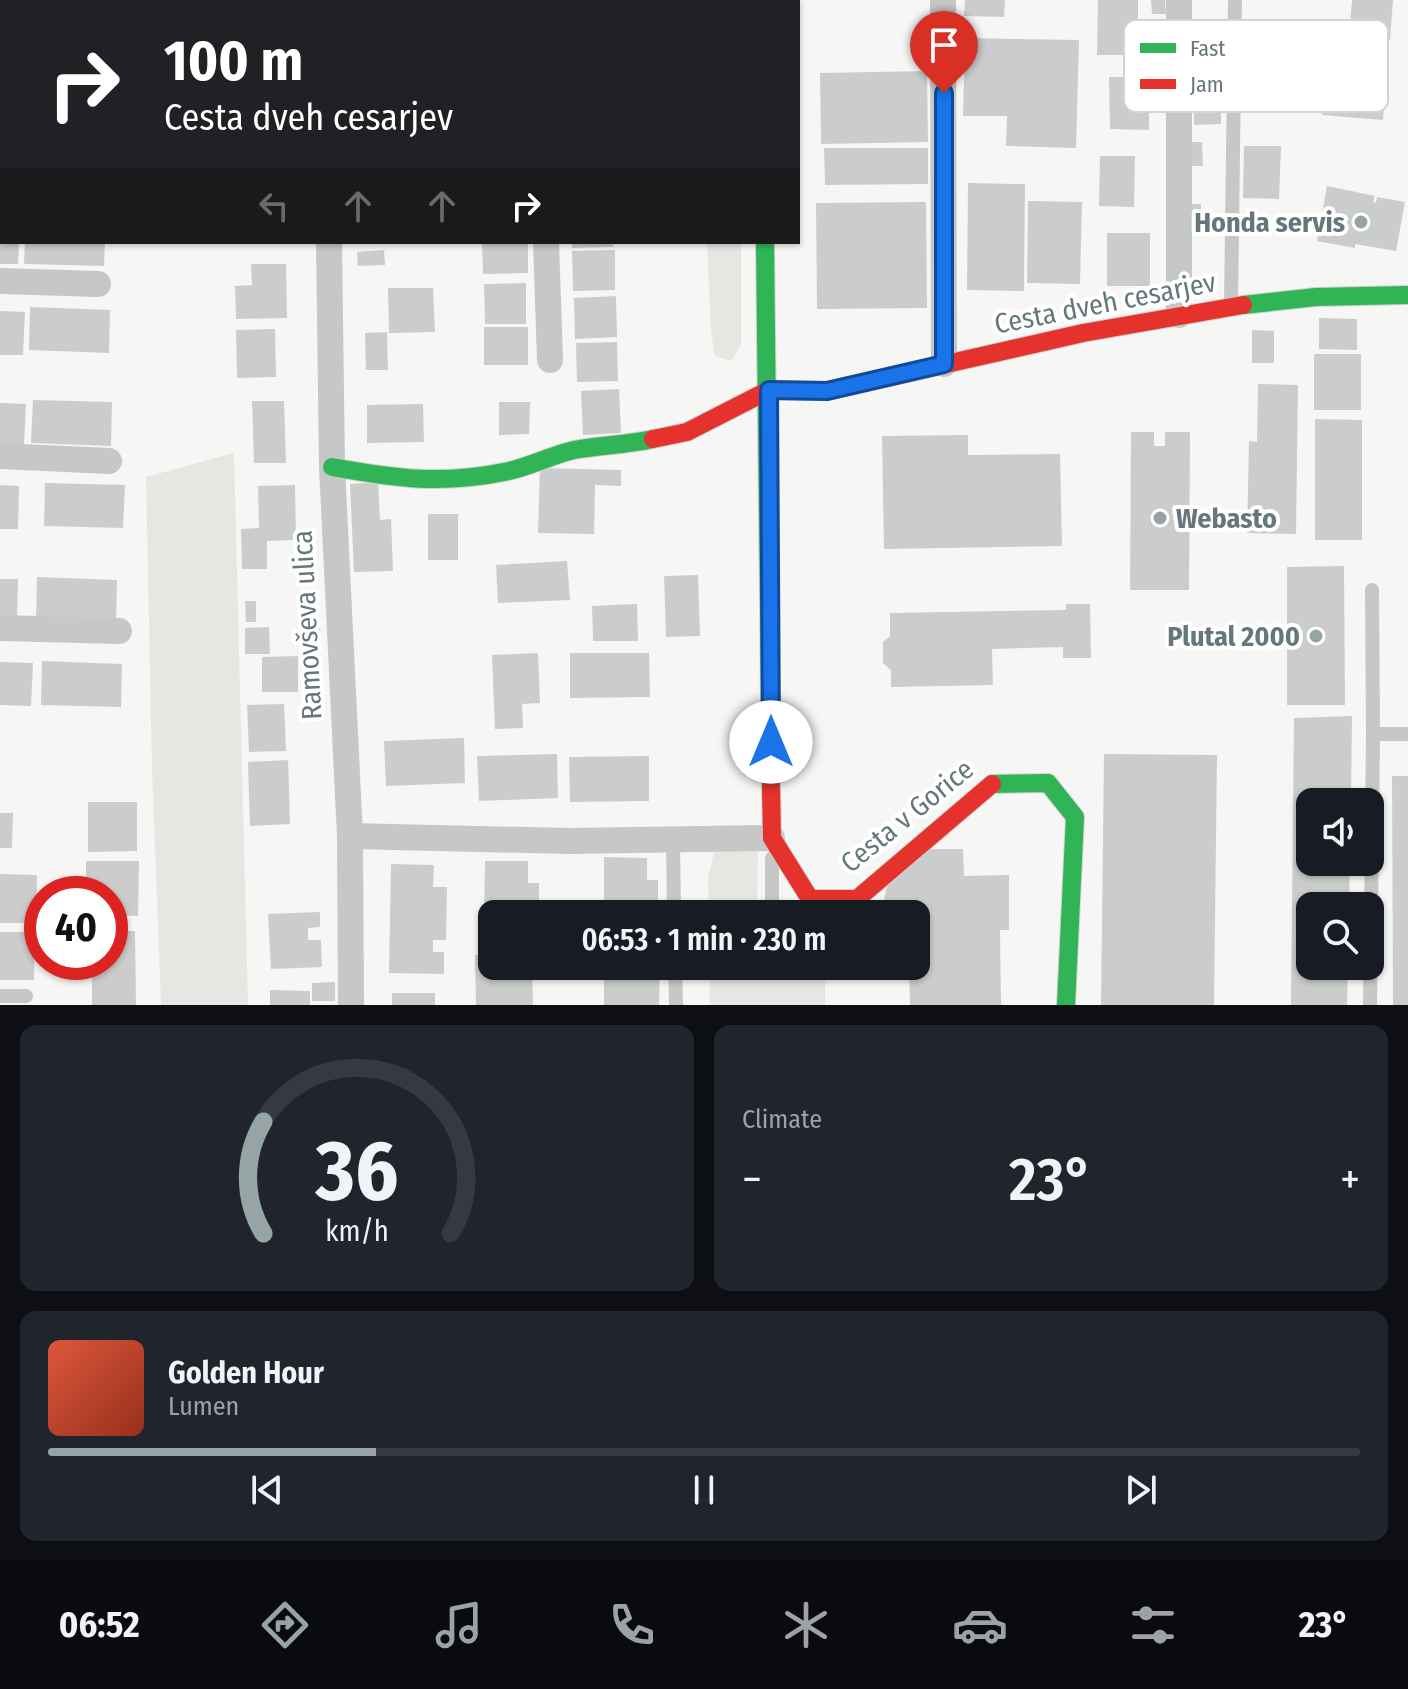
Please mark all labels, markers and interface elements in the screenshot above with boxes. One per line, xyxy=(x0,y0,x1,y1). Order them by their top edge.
pin xyxy=(910,11,978,93)
legend xyxy=(1124,20,1388,112)
icon: arrive xyxy=(922,23,966,67)
text: 100 m xyxy=(164,28,303,95)
icon: right xyxy=(32,32,136,136)
text: Fast xyxy=(1190,35,1226,62)
text: Jam xyxy=(1190,71,1224,98)
text: Cesta dveh cesarjev xyxy=(164,96,453,140)
icon: left xyxy=(252,184,296,228)
icon: ahead xyxy=(336,184,380,228)
icon: ahead xyxy=(420,184,464,228)
icon: right xyxy=(504,184,548,228)
place label: Honda servis xyxy=(1194,206,1345,239)
marker: Honda servis xyxy=(1352,213,1370,231)
street label: Cesta dveh cesarjev xyxy=(992,265,1219,341)
place label: Webasto xyxy=(1176,502,1277,535)
marker: Webasto xyxy=(1151,509,1169,527)
street label: Ramovševa ulica xyxy=(286,529,328,721)
place label: Plutal 2000 xyxy=(1167,620,1300,653)
marker: Plutal 2000 xyxy=(1307,627,1325,645)
position arrow xyxy=(729,700,813,784)
street label: Cesta v Gorice xyxy=(834,753,980,879)
map controls xyxy=(1296,788,1384,980)
button: sound xyxy=(1296,788,1384,876)
speed limit sign: 40 xyxy=(24,876,128,980)
button: search xyxy=(1296,892,1384,980)
text: 06:53 · 1 min · 230 m xyxy=(581,922,827,958)
text: Climate xyxy=(742,1104,822,1135)
text: 36 xyxy=(315,1122,398,1222)
text: 23° xyxy=(1009,1144,1093,1216)
text: − xyxy=(742,1153,762,1206)
text: + xyxy=(1340,1153,1360,1206)
text: km/h xyxy=(325,1214,389,1249)
text: Golden Hour xyxy=(168,1355,324,1391)
text: Lumen xyxy=(168,1391,239,1422)
icon: previous xyxy=(245,1468,289,1512)
icon: pause xyxy=(682,1468,726,1512)
icon: next xyxy=(1119,1468,1163,1512)
icon: directions xyxy=(257,1597,313,1653)
icon: music xyxy=(431,1597,487,1653)
icon: phone xyxy=(604,1597,660,1653)
icon: climate xyxy=(778,1597,834,1653)
icon: car xyxy=(952,1597,1008,1653)
icon: filters xyxy=(1125,1597,1181,1653)
text: 06:52 xyxy=(59,1603,140,1647)
text: 23° xyxy=(1299,1603,1349,1647)

